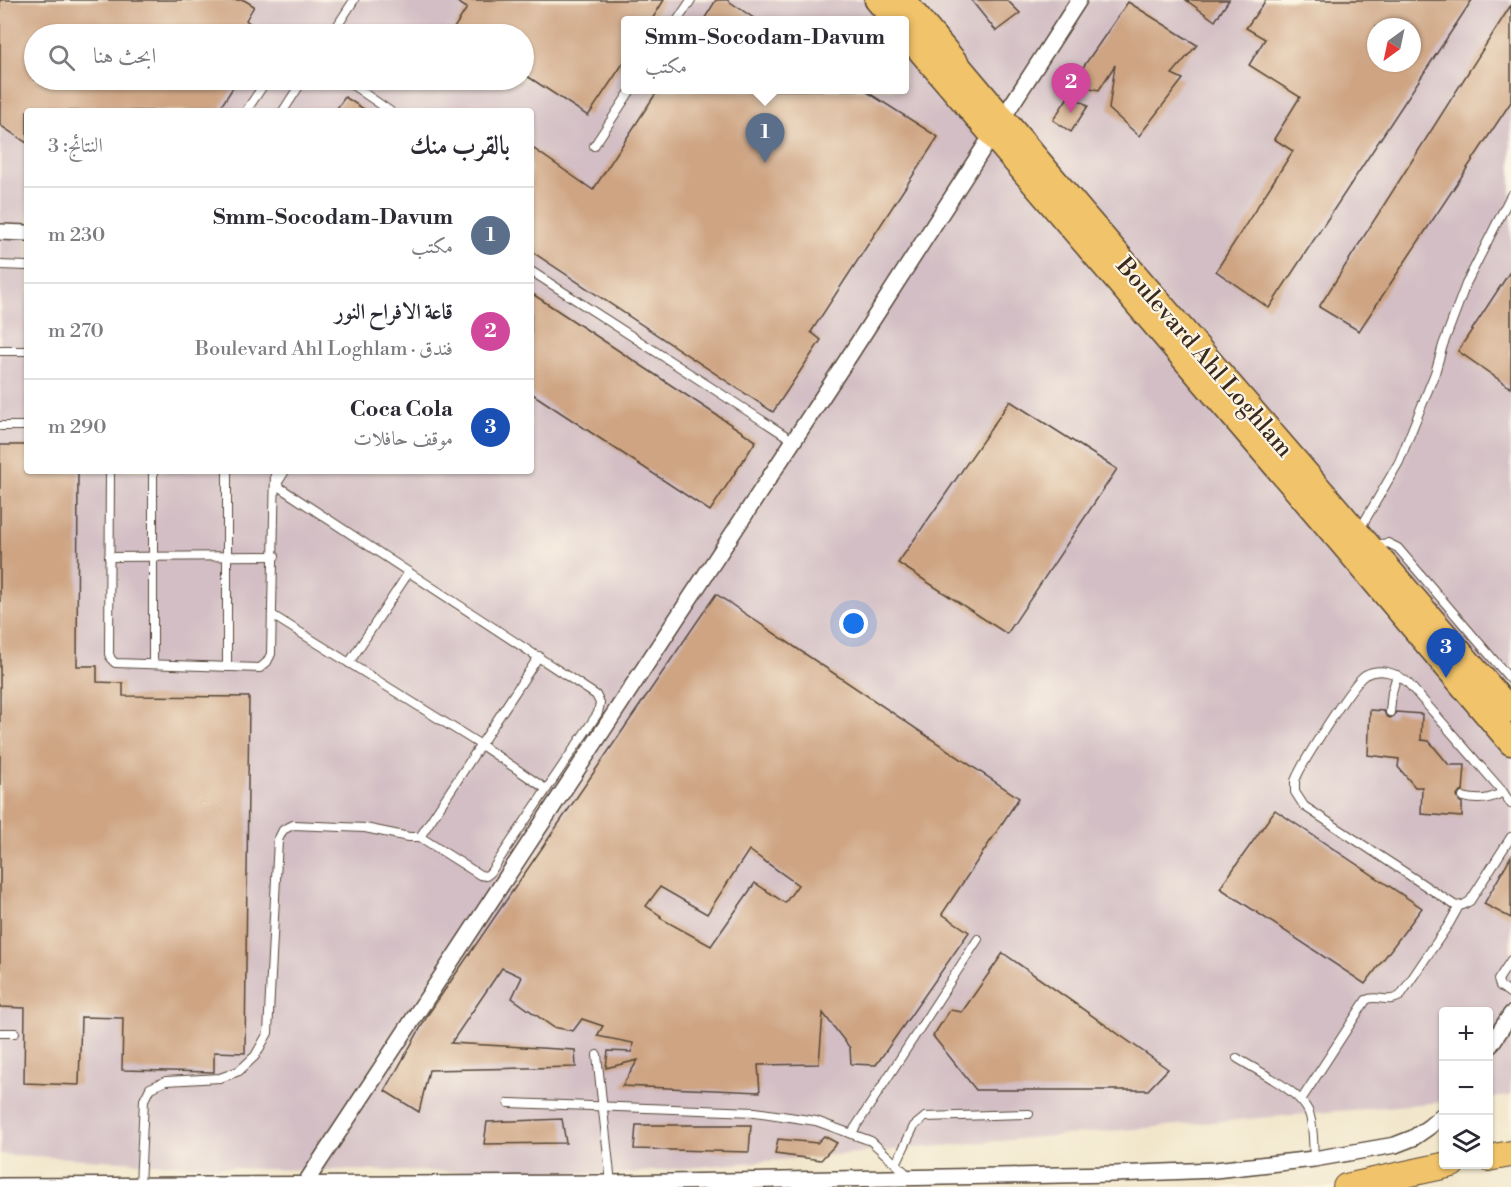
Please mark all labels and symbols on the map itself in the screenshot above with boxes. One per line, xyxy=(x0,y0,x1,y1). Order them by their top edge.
north arrow xyxy=(1367,18,1421,72)
pin: 2 xyxy=(1052,63,1090,113)
pin: 1 xyxy=(746,114,784,163)
street label: Boulevard Ahl Loghlam xyxy=(1109,251,1299,464)
your location xyxy=(839,609,868,638)
pin: 3 xyxy=(1426,628,1466,678)

